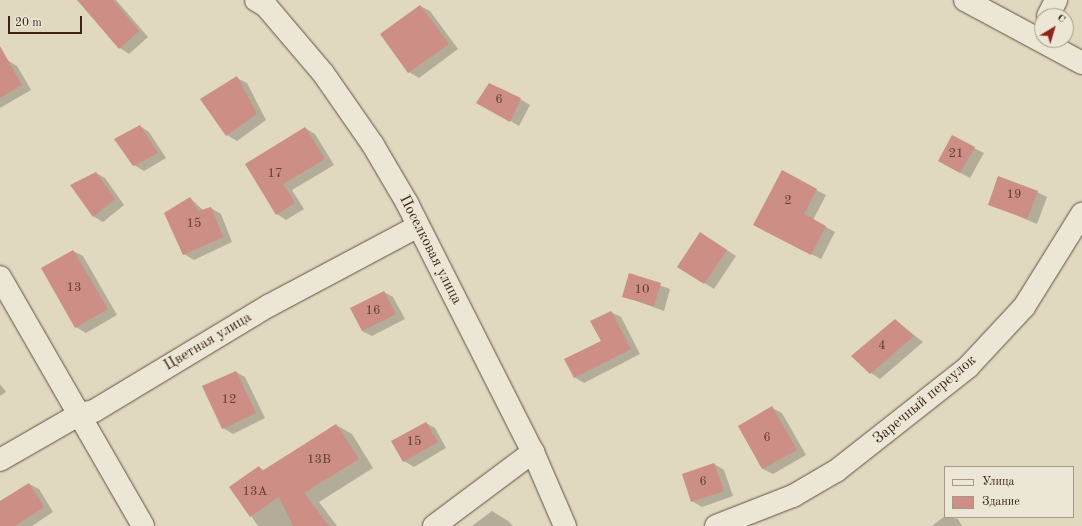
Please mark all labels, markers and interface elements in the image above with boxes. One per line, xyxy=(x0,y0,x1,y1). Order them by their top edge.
scale bar xyxy=(10,8,84,34)
north arrow xyxy=(1034,8,1074,48)
text: С xyxy=(1055,12,1067,26)
text: 20 m xyxy=(15,17,42,29)
house number: 6 xyxy=(495,92,503,108)
house number: 21 xyxy=(948,146,964,162)
house number: 17 xyxy=(267,166,283,182)
house number: 19 xyxy=(1006,187,1022,203)
street label: Поселковая улица xyxy=(395,192,465,308)
house number: 2 xyxy=(784,193,792,209)
house number: 15 xyxy=(186,216,202,232)
house number: 13 xyxy=(66,280,82,296)
house number: 10 xyxy=(634,282,650,298)
house number: 16 xyxy=(365,303,381,319)
street label: Цветная улица xyxy=(161,309,255,375)
house number: 4 xyxy=(878,338,886,354)
street label: Заречный переулок xyxy=(870,352,980,448)
house number: 12 xyxy=(221,392,237,408)
house number: 6 xyxy=(763,430,771,446)
house number: 15 xyxy=(406,434,422,450)
house number: 13В xyxy=(307,452,331,468)
legend xyxy=(944,466,1074,518)
house number: 6 xyxy=(699,474,707,490)
text: Улица xyxy=(982,476,1015,488)
house number: 13А xyxy=(242,484,268,500)
text: Здание xyxy=(982,496,1020,508)

